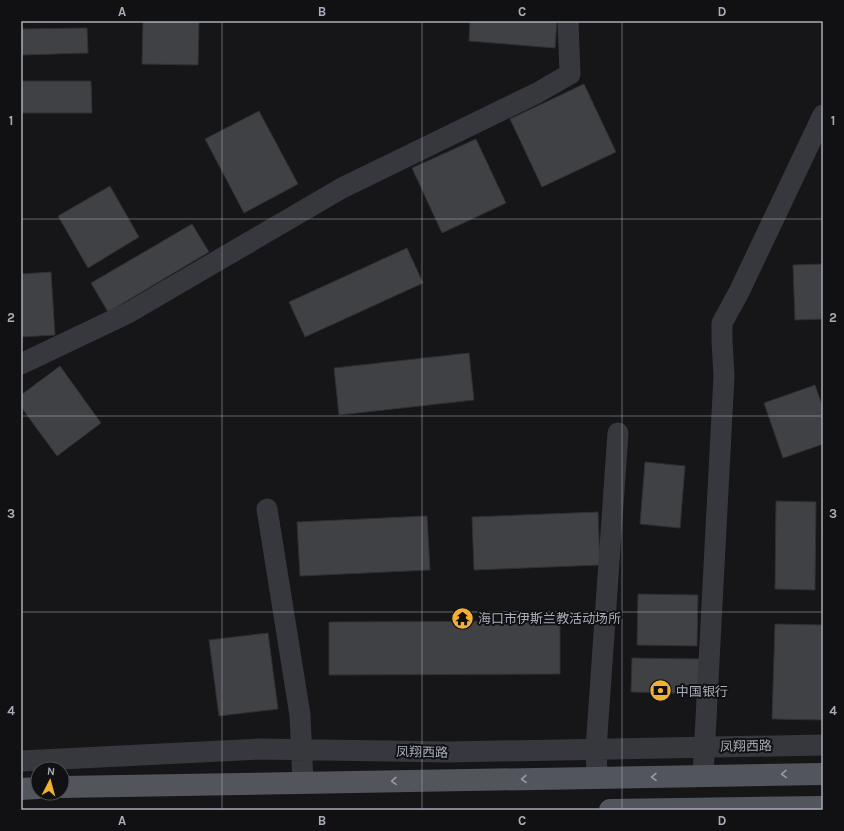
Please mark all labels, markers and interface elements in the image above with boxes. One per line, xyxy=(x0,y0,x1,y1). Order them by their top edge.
text: A xyxy=(118,4,126,19)
text: B xyxy=(318,4,326,19)
text: C xyxy=(518,4,526,19)
text: D xyxy=(718,4,727,19)
text: 1 xyxy=(9,113,13,128)
text: 1 xyxy=(831,113,835,128)
text: 2 xyxy=(7,310,15,325)
text: 2 xyxy=(829,310,837,325)
text: 3 xyxy=(7,506,15,521)
text: 3 xyxy=(829,506,837,521)
temple icon: 海口市伊斯兰教活动场所 xyxy=(449,605,475,631)
place label: 海口市伊斯兰教活动场所 xyxy=(478,611,621,626)
bank icon: 中国银行 xyxy=(647,678,673,704)
place label: 中国银行 xyxy=(676,684,728,699)
text: 4 xyxy=(7,703,15,718)
text: 4 xyxy=(829,703,837,718)
street label: 凤翔西路 xyxy=(720,738,772,754)
street label: 凤翔西路 xyxy=(396,744,448,760)
north arrow xyxy=(30,761,70,801)
text: N xyxy=(46,765,56,778)
one-way arrow xyxy=(781,770,787,779)
one-way arrow xyxy=(651,772,657,781)
one-way arrow xyxy=(521,774,527,783)
one-way arrow xyxy=(391,777,397,785)
text: A xyxy=(118,813,126,828)
text: B xyxy=(318,813,326,828)
text: C xyxy=(518,813,526,828)
text: D xyxy=(718,813,727,828)

